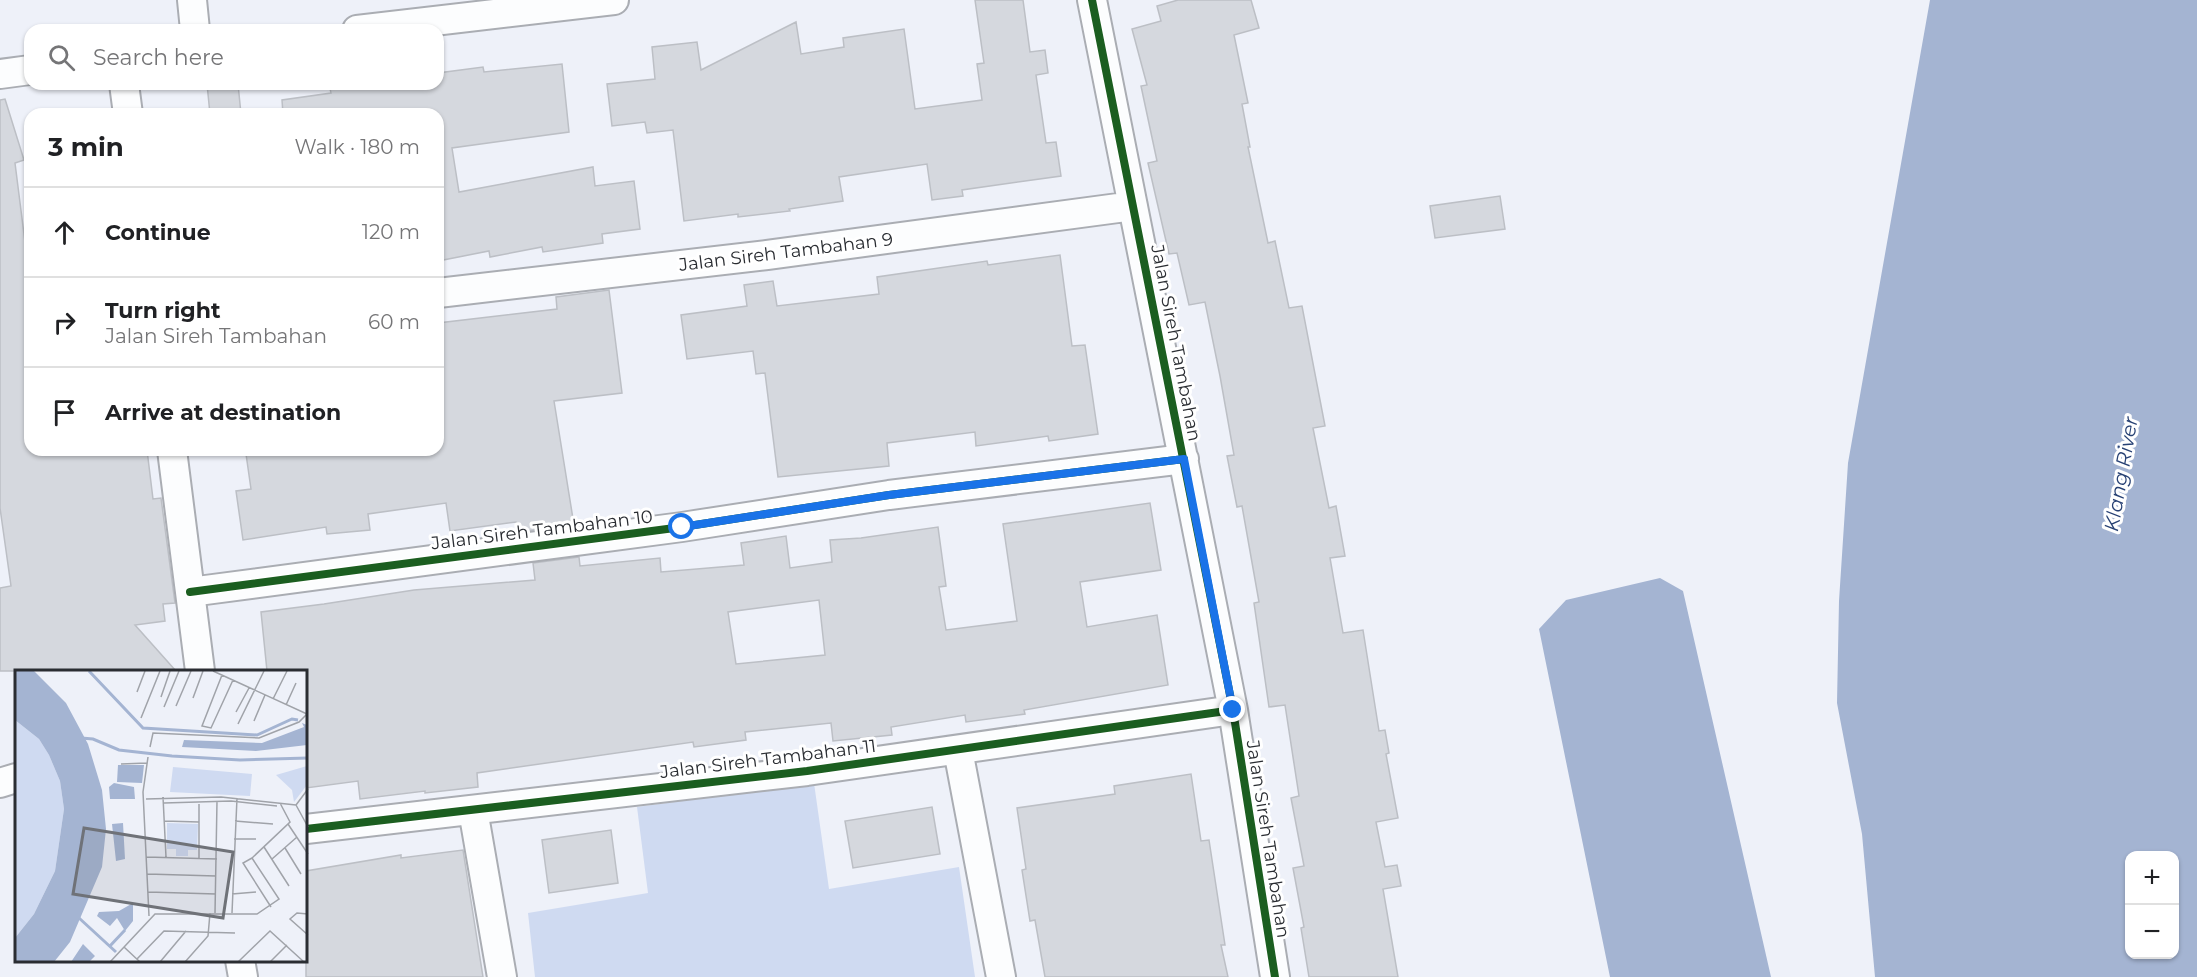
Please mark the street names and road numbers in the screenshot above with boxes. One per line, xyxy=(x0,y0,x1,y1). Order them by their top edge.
street label: Jalan Sireh Tambahan 9 xyxy=(677,228,894,276)
street label: Jalan Sireh Tambahan xyxy=(1146,242,1206,443)
street label: Jalan Sireh Tambahan 10 xyxy=(429,505,654,555)
street label: Jalan Sireh Tambahan 11 xyxy=(658,735,877,783)
street label: Jalan Sireh Tambahan xyxy=(1241,738,1294,939)

